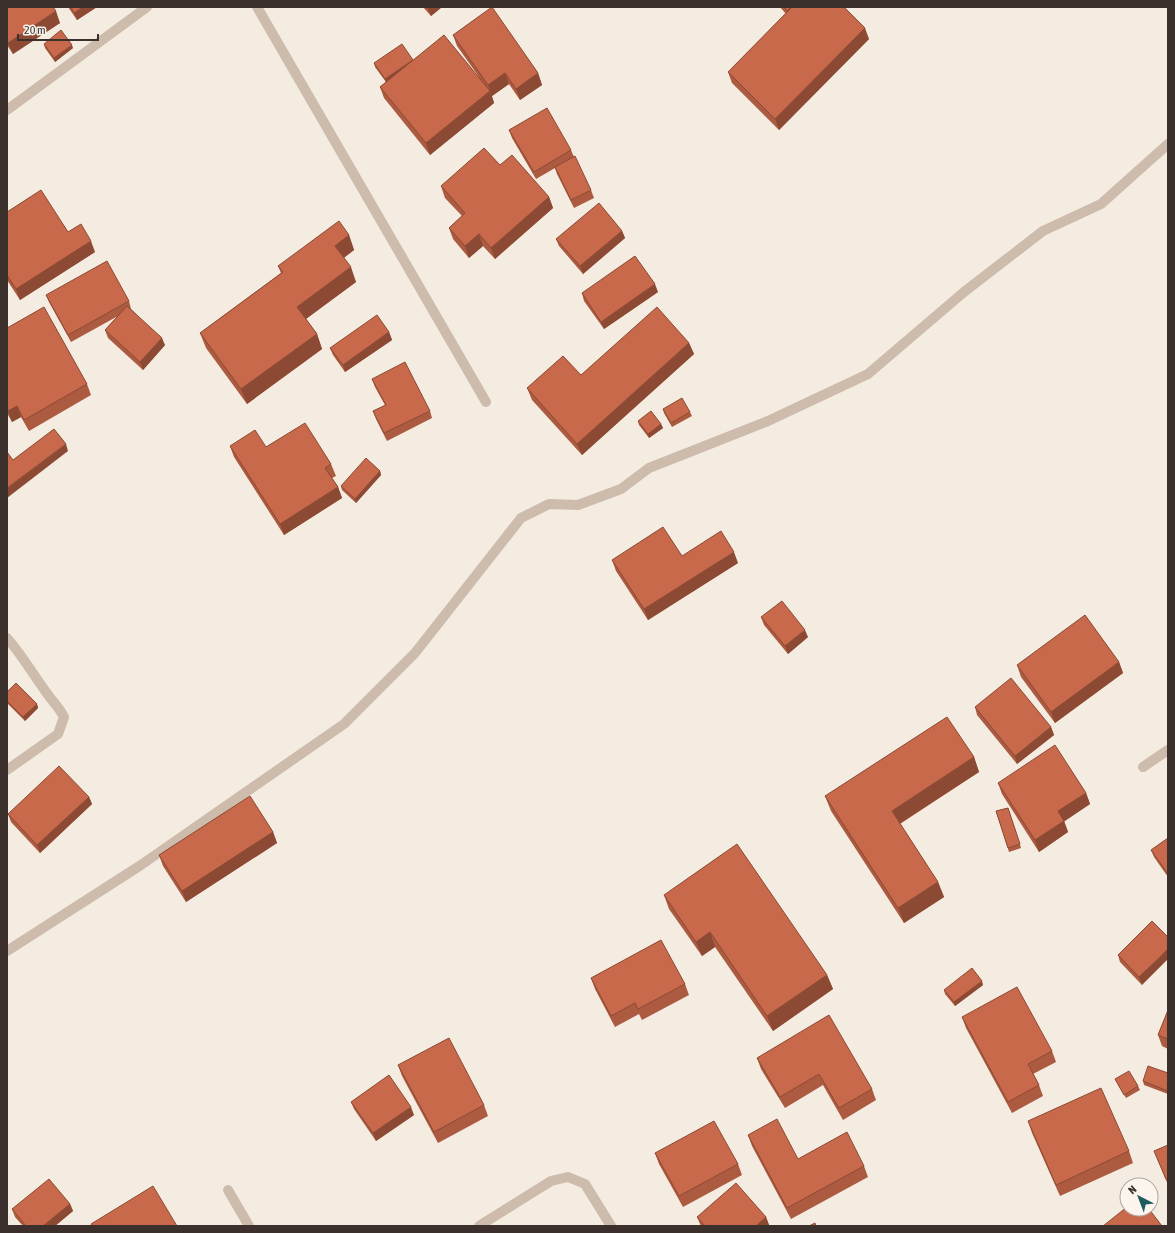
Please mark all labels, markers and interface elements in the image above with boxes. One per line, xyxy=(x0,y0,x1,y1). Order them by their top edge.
scale bar xyxy=(18,16,98,42)
text: 20 m xyxy=(24,23,46,37)
north arrow xyxy=(1119,1177,1159,1217)
text: N xyxy=(1126,1183,1139,1196)

